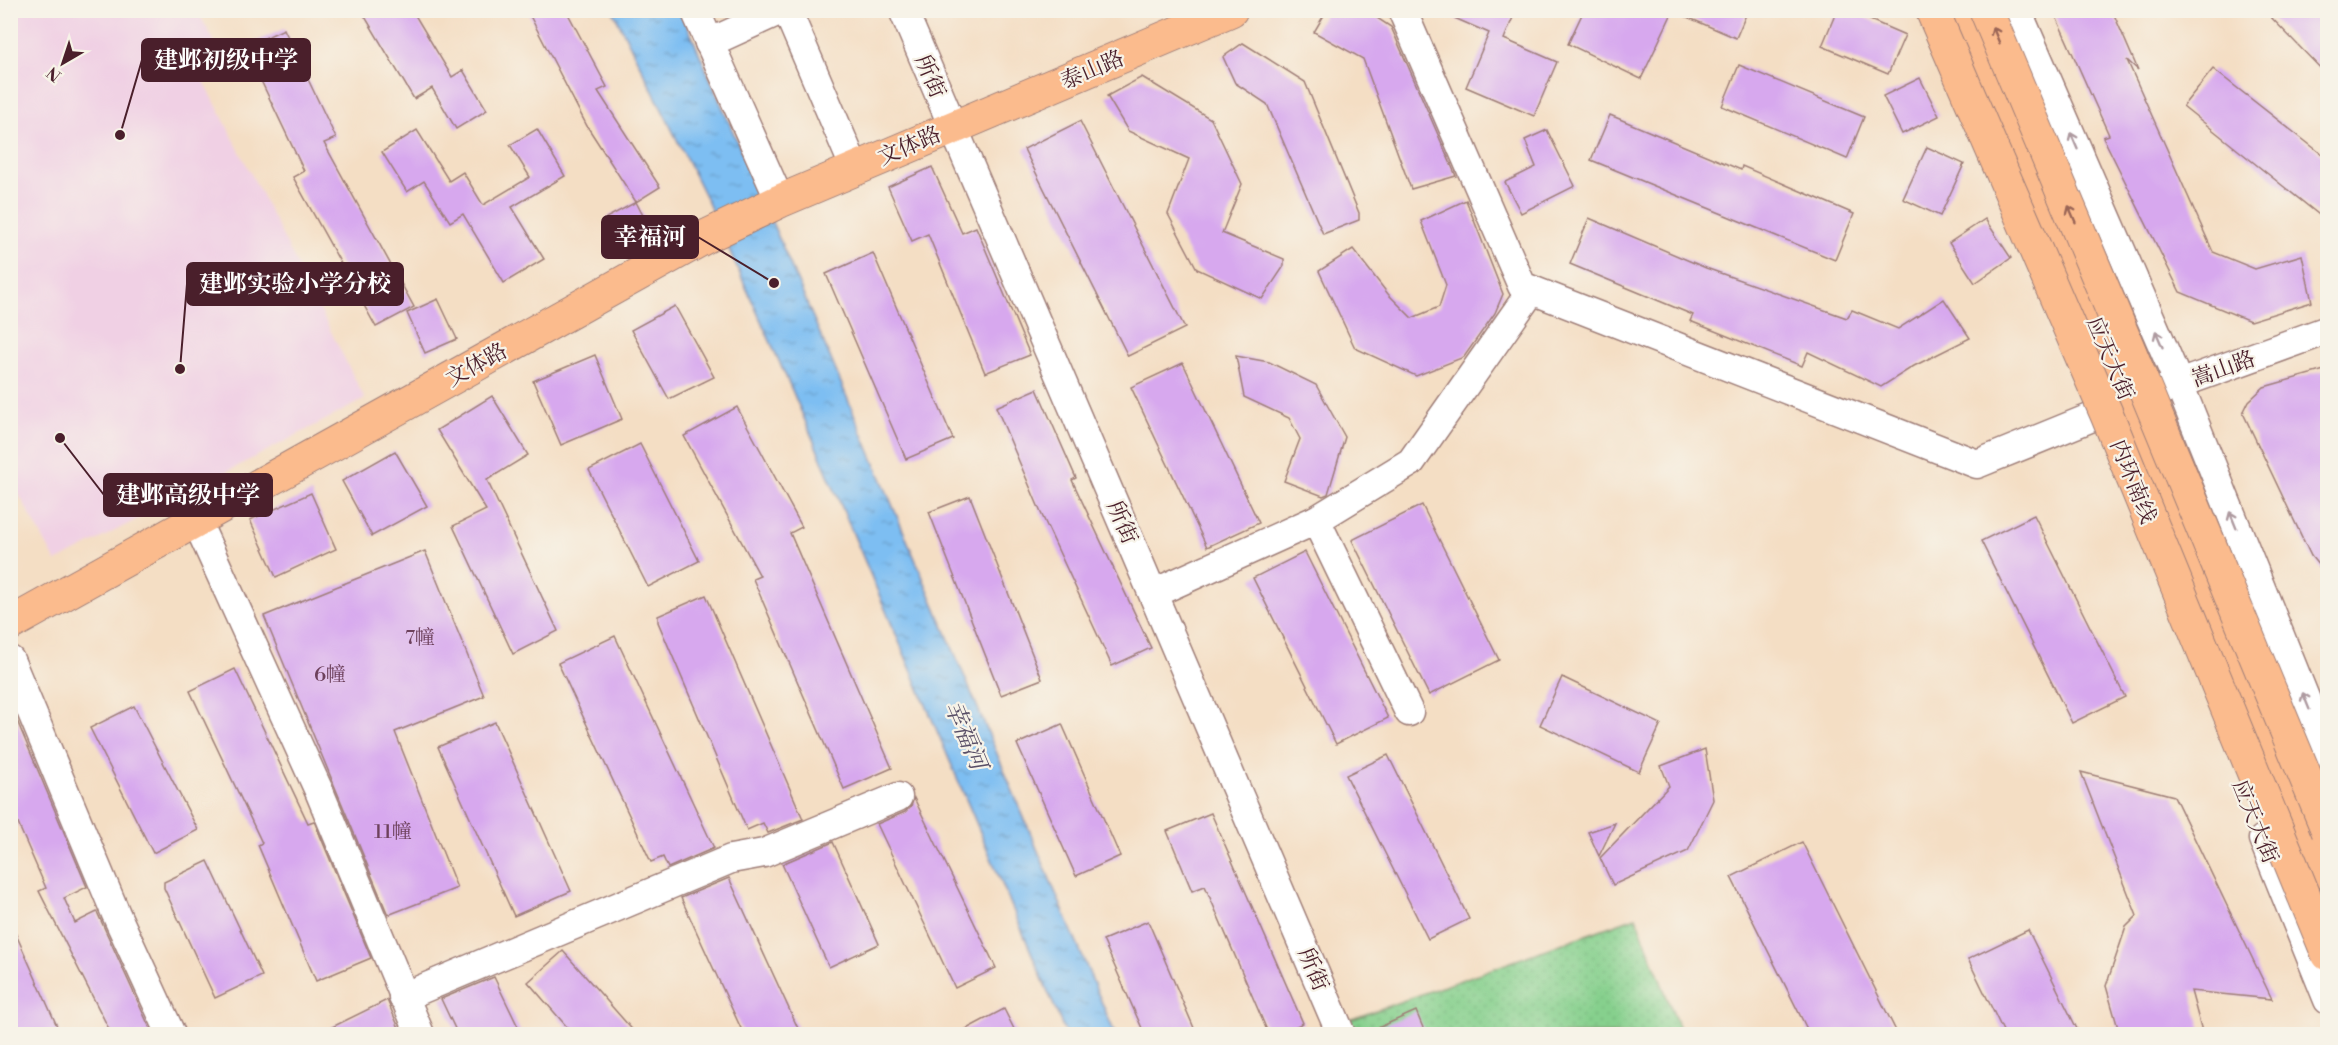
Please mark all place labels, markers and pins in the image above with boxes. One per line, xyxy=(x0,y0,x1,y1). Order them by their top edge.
callout: 建邺初级中学 xyxy=(142,39,310,81)
callout: 幸福河 xyxy=(602,216,698,258)
callout: 建邺实验小学分校 xyxy=(187,263,403,305)
callout: 建邺高级中学 xyxy=(104,474,272,516)

